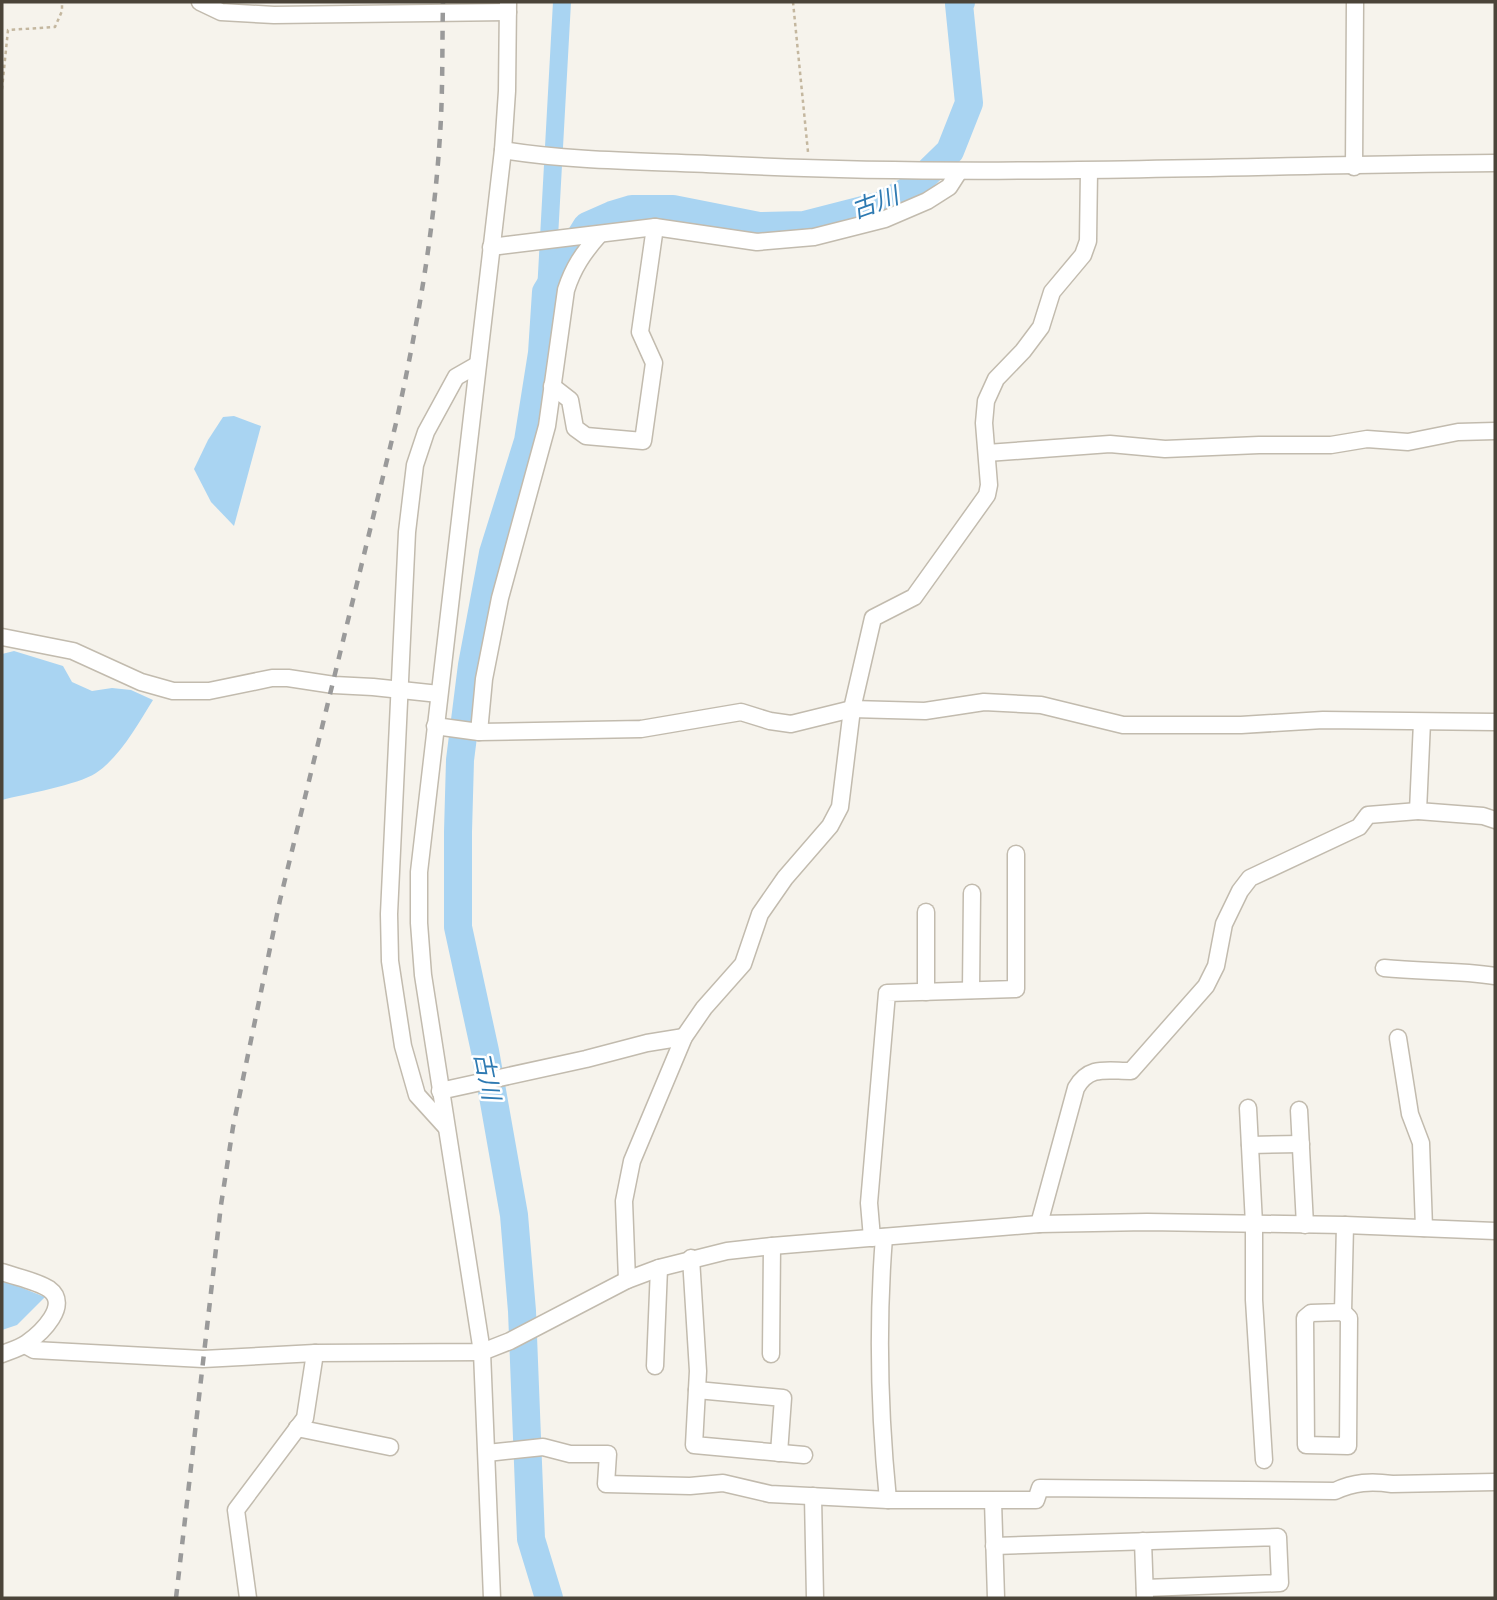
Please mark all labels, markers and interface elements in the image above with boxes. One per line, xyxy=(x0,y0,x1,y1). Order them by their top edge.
water label: 古川 xyxy=(848,181,905,224)
water label: 古川 xyxy=(469,1050,506,1105)

